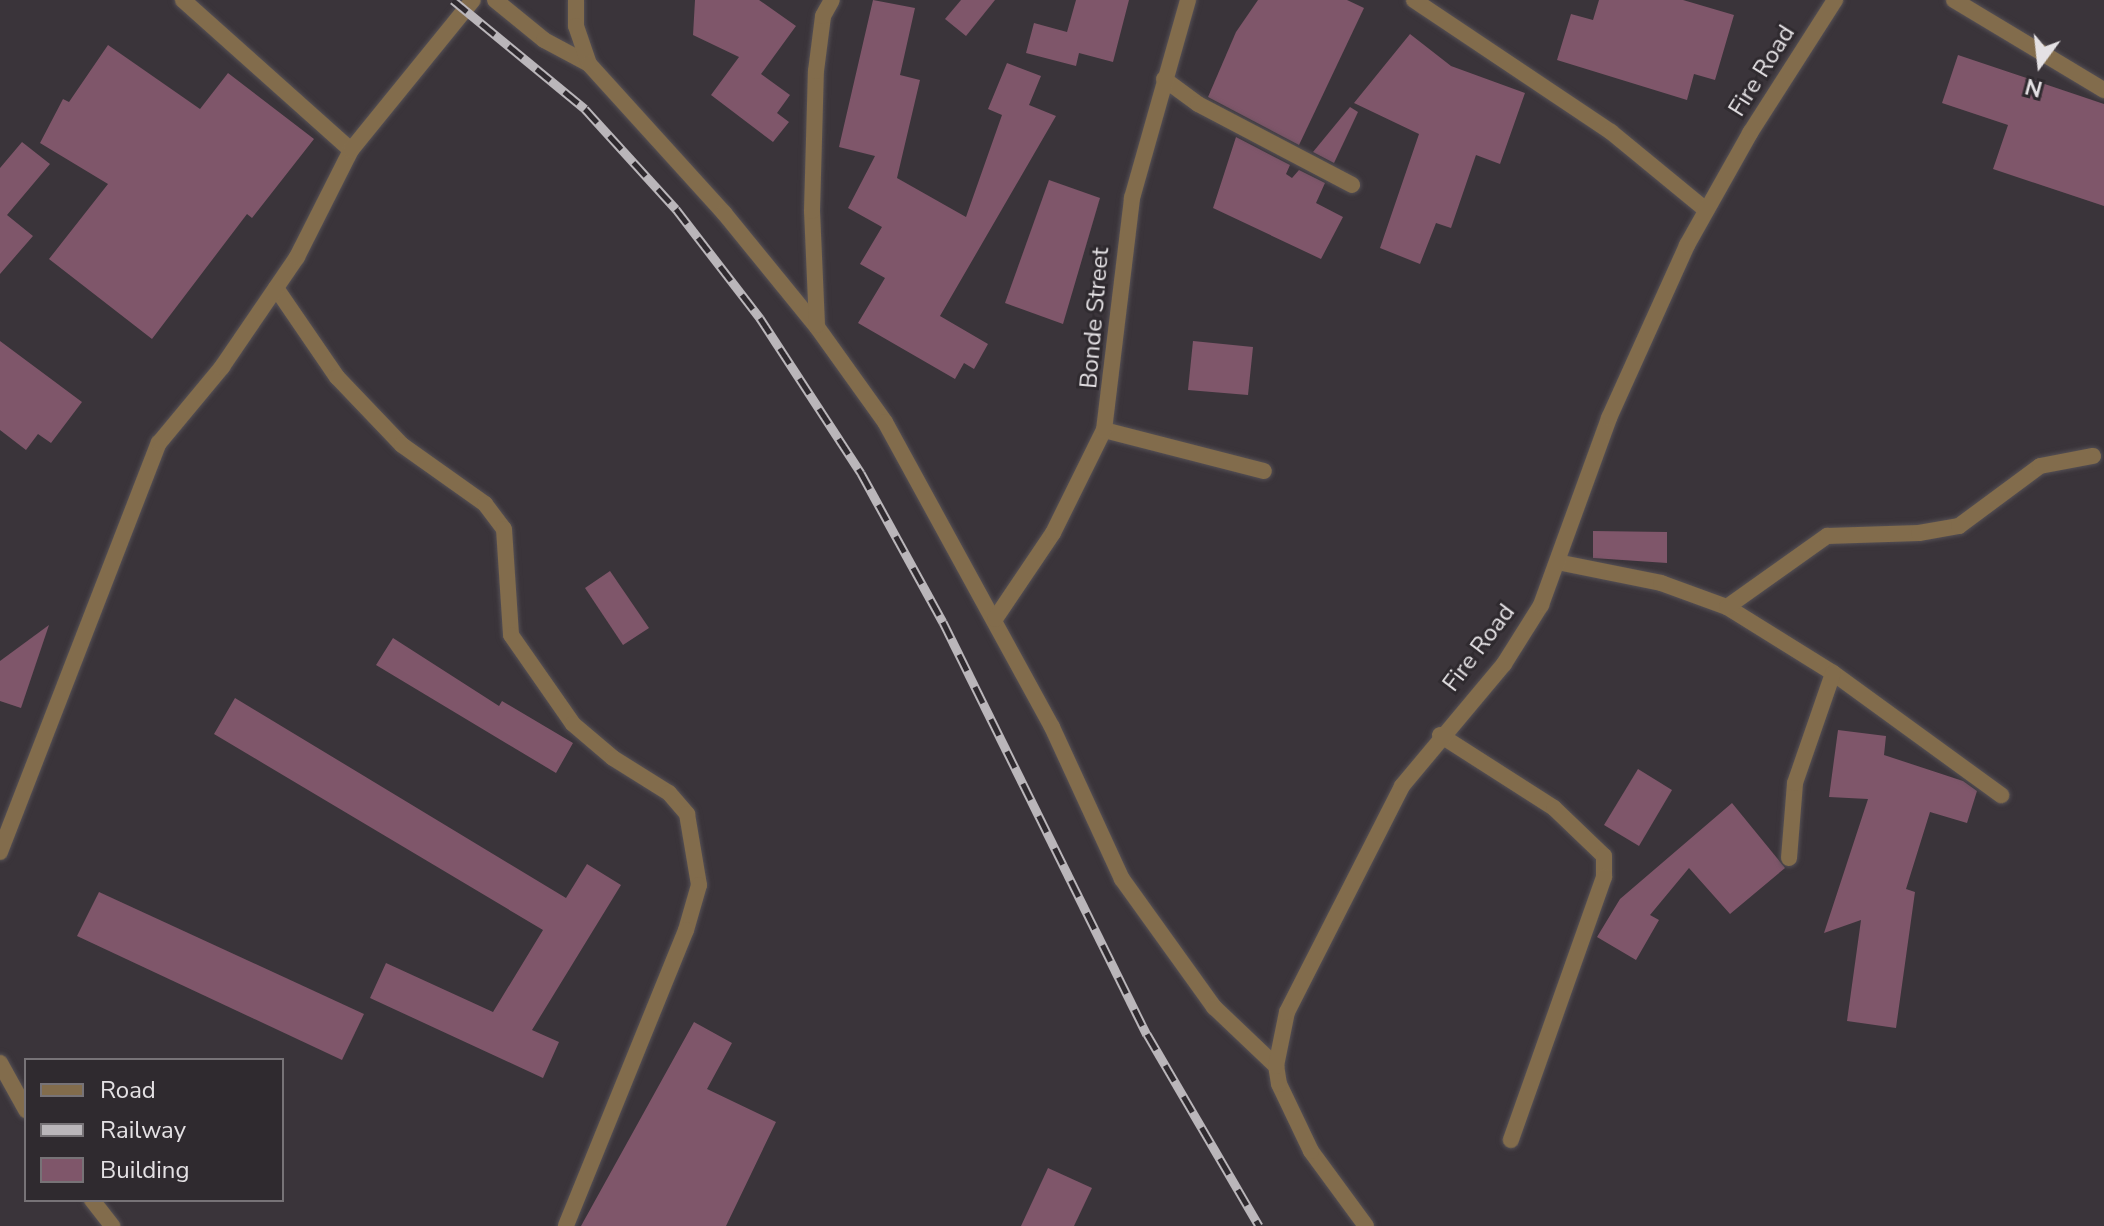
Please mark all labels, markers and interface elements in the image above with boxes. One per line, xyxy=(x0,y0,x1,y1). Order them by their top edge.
street label: Fire Road xyxy=(1723,20,1801,122)
north arrow xyxy=(2000,24,2080,104)
text: N xyxy=(2022,71,2046,104)
street label: Bonde Street xyxy=(1074,246,1116,390)
street label: Fire Road xyxy=(1437,599,1521,697)
legend xyxy=(24,1058,284,1202)
text: Road xyxy=(100,1074,156,1106)
text: Railway xyxy=(100,1114,186,1146)
text: Building xyxy=(100,1154,190,1186)

